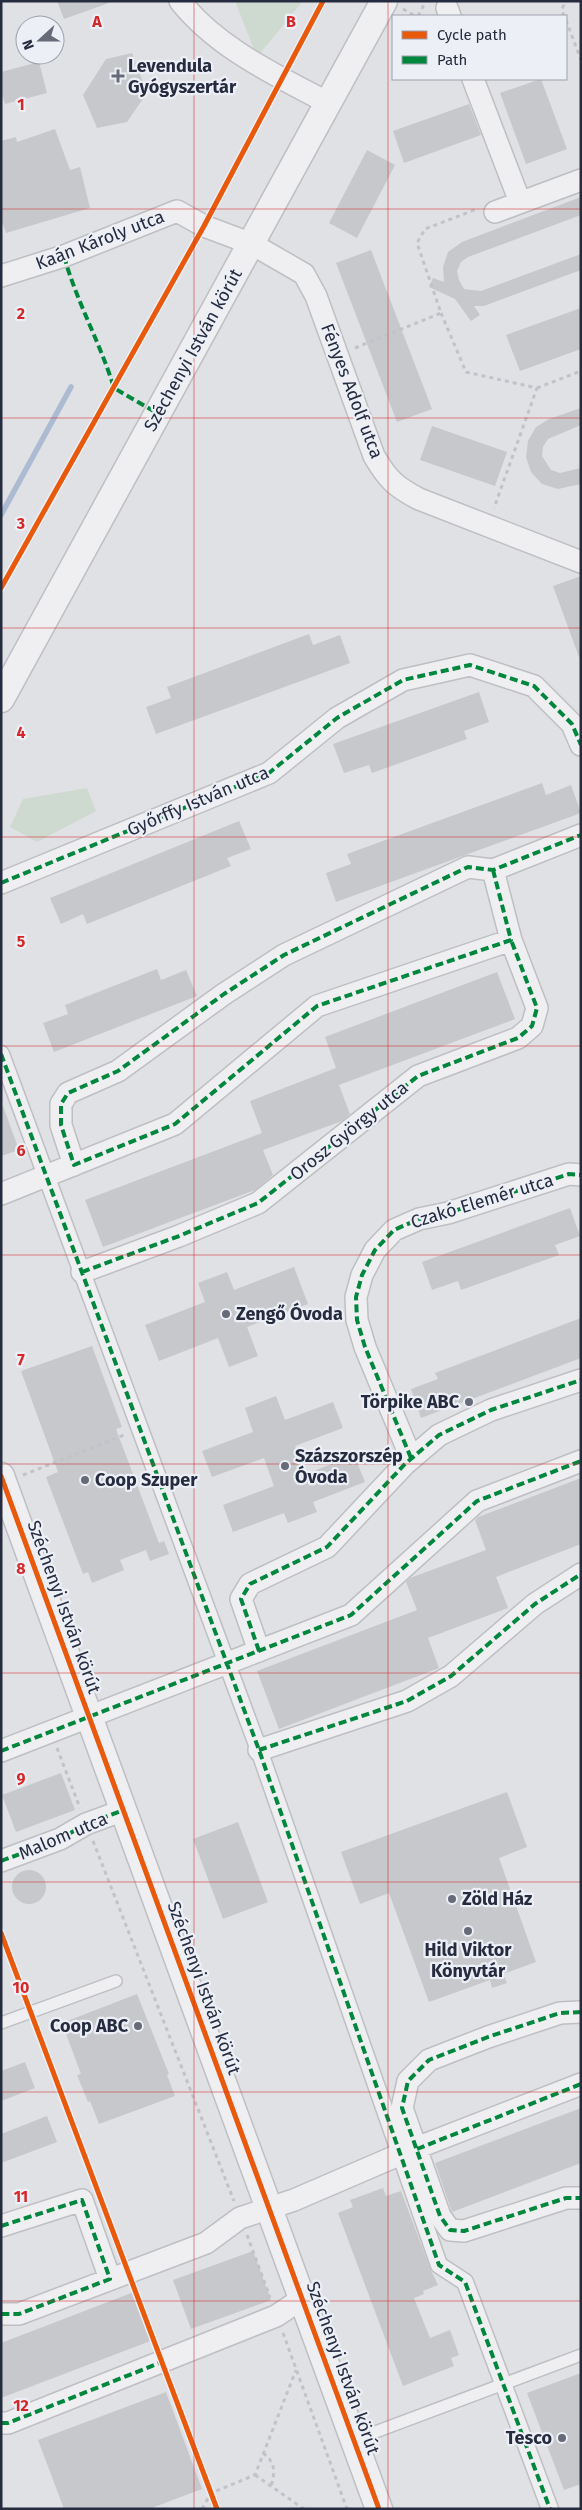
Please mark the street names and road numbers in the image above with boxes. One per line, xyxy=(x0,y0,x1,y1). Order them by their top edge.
street label: Kaán Károly utca xyxy=(33,205,167,275)
street label: Széchenyi István körút xyxy=(139,264,247,435)
street label: Fényes Adolf utca xyxy=(316,320,388,462)
street label: Győrffy István utca xyxy=(124,761,272,841)
street label: Orosz György utca xyxy=(285,1077,413,1185)
street label: Czakó Elemér utca xyxy=(408,1169,556,1233)
street label: Széchenyi István körút xyxy=(22,1517,106,1697)
street label: Malom utca xyxy=(15,1807,111,1865)
street label: Széchenyi István körút xyxy=(162,1898,246,2078)
street label: Széchenyi István körút xyxy=(301,2278,385,2458)

